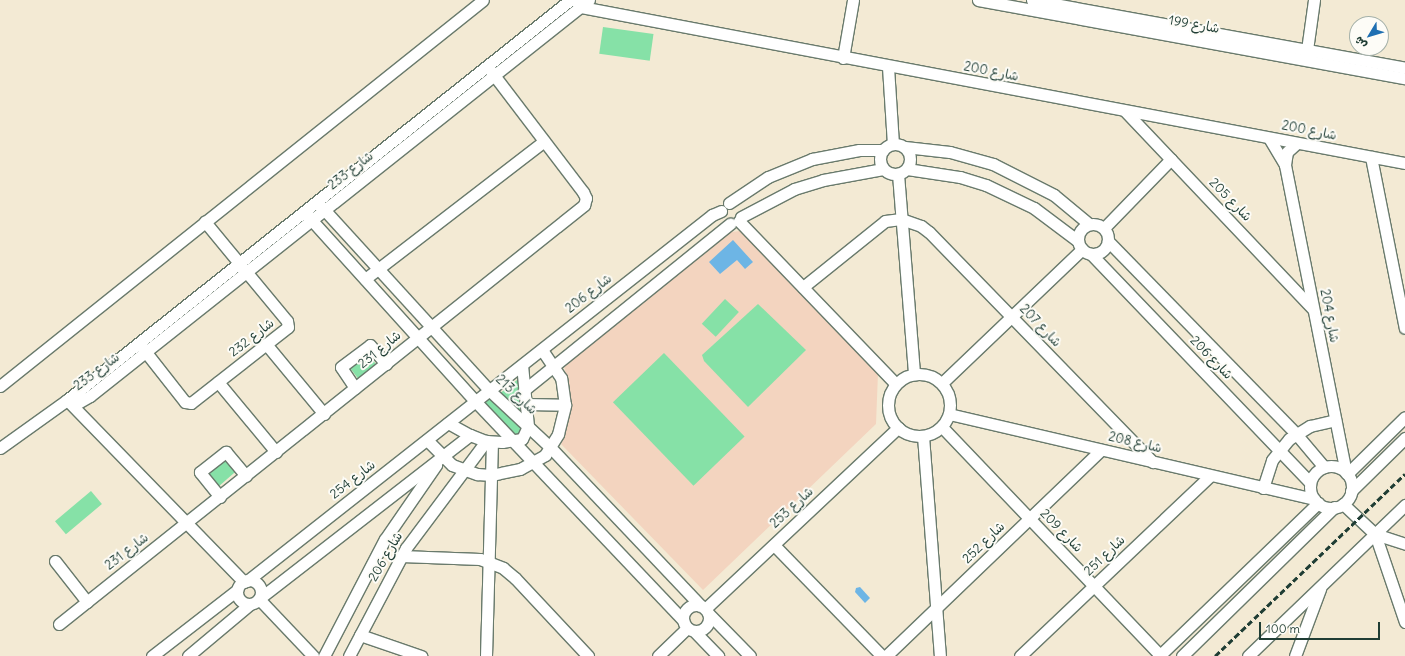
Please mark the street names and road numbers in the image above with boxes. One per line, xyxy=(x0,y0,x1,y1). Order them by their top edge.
street label: شارع 199 xyxy=(1167,13,1221,37)
street label: شارع 200 xyxy=(962,59,1020,85)
street label: شارع 200 xyxy=(1280,118,1338,144)
street label: شارع 233 xyxy=(325,149,377,193)
street label: شارع 205 xyxy=(1206,175,1254,225)
street label: شارع 206 xyxy=(563,271,615,317)
street label: شارع 204 xyxy=(1316,288,1342,344)
street label: شارع 207 xyxy=(1016,301,1064,351)
street label: شارع 232 xyxy=(226,316,278,360)
street label: شارع 231 xyxy=(355,328,405,372)
street label: شارع 206 xyxy=(1186,333,1236,383)
street label: شارع 233 xyxy=(71,350,123,394)
street label: شارع 213 xyxy=(492,372,540,418)
street label: شارع 208 xyxy=(1107,429,1163,457)
street label: شارع 254 xyxy=(327,457,379,503)
street label: شارع 253 xyxy=(767,484,817,532)
street label: شارع 209 xyxy=(1037,506,1085,556)
street label: شارع 252 xyxy=(960,519,1008,567)
street label: شارع 231 xyxy=(102,530,152,574)
street label: شارع 206 xyxy=(366,530,406,584)
street label: شارع 251 xyxy=(1081,533,1129,579)

